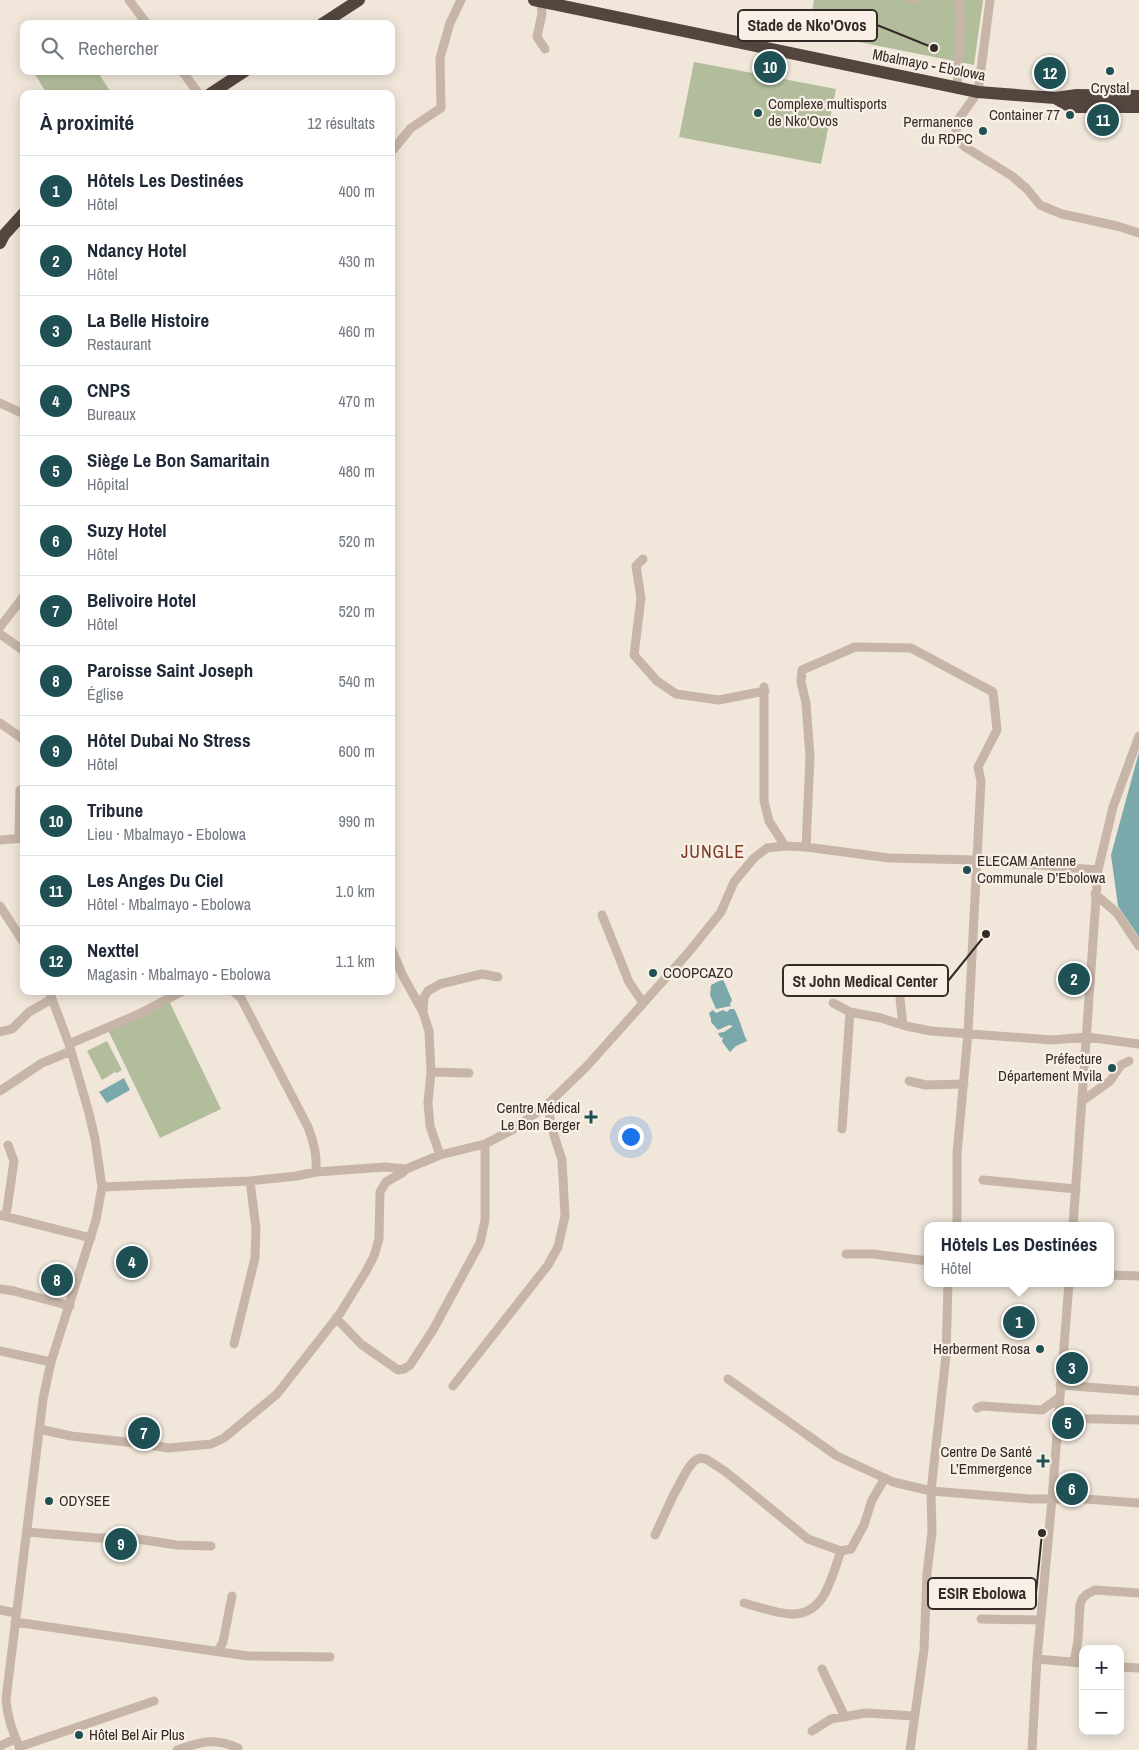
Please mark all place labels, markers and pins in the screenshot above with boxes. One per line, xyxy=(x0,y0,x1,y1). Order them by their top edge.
callout: Stade de Nko'Ovos xyxy=(738,10,877,41)
pin: 10 xyxy=(754,48,786,86)
pin: 12 xyxy=(1034,54,1066,92)
marker: Crystal xyxy=(1104,65,1116,77)
place label: Crystal xyxy=(1091,77,1129,98)
place label: Complexe multisports de Nko'Ovos xyxy=(768,93,887,131)
pin: 11 xyxy=(1087,101,1119,139)
place label: Container 77 xyxy=(989,104,1060,125)
marker: Complexe multisports de Nko'Ovos xyxy=(752,107,764,119)
marker: Container 77 xyxy=(1064,109,1076,121)
place label: Permanence du RDPC xyxy=(903,111,973,149)
marker: Permanence du RDPC xyxy=(977,125,989,137)
place label: ELECAM Antenne Communale D’Ebolowa xyxy=(977,850,1106,888)
marker: ELECAM Antenne Communale D’Ebolowa xyxy=(961,864,973,876)
pin: 2 xyxy=(1058,960,1090,998)
place label: COOPCAZO xyxy=(663,962,733,983)
callout: St John Medical Center xyxy=(783,965,948,996)
marker: COOPCAZO xyxy=(647,967,659,979)
place label: Préfecture Département Mvila xyxy=(998,1048,1102,1086)
marker: Préfecture Département Mvila xyxy=(1106,1062,1118,1074)
place label: Centre Médical Le Bon Berger xyxy=(497,1097,580,1135)
marker: Centre Médical Le Bon Berger xyxy=(584,1110,598,1124)
pin: 4 xyxy=(116,1243,148,1281)
pin: 8 xyxy=(41,1261,73,1299)
pin: 1 xyxy=(1003,1303,1035,1341)
place label: Herberment Rosa xyxy=(933,1338,1030,1359)
marker: Herberment Rosa xyxy=(1034,1343,1046,1355)
pin: 3 xyxy=(1056,1349,1088,1387)
pin: 5 xyxy=(1052,1404,1084,1442)
pin: 7 xyxy=(128,1414,160,1452)
place label: Centre De Santé L’Emmergence xyxy=(940,1441,1032,1479)
marker: Centre De Santé L’Emmergence xyxy=(1036,1454,1050,1468)
pin: 6 xyxy=(1056,1470,1088,1508)
place label: ODYSEE xyxy=(59,1490,110,1511)
marker: ODYSEE xyxy=(43,1495,55,1507)
pin: 9 xyxy=(105,1525,137,1563)
callout: ESIR Ebolowa xyxy=(928,1578,1036,1609)
place label: Hôtel Bel Air Plus xyxy=(89,1724,185,1745)
marker: Hôtel Bel Air Plus xyxy=(73,1729,85,1741)

